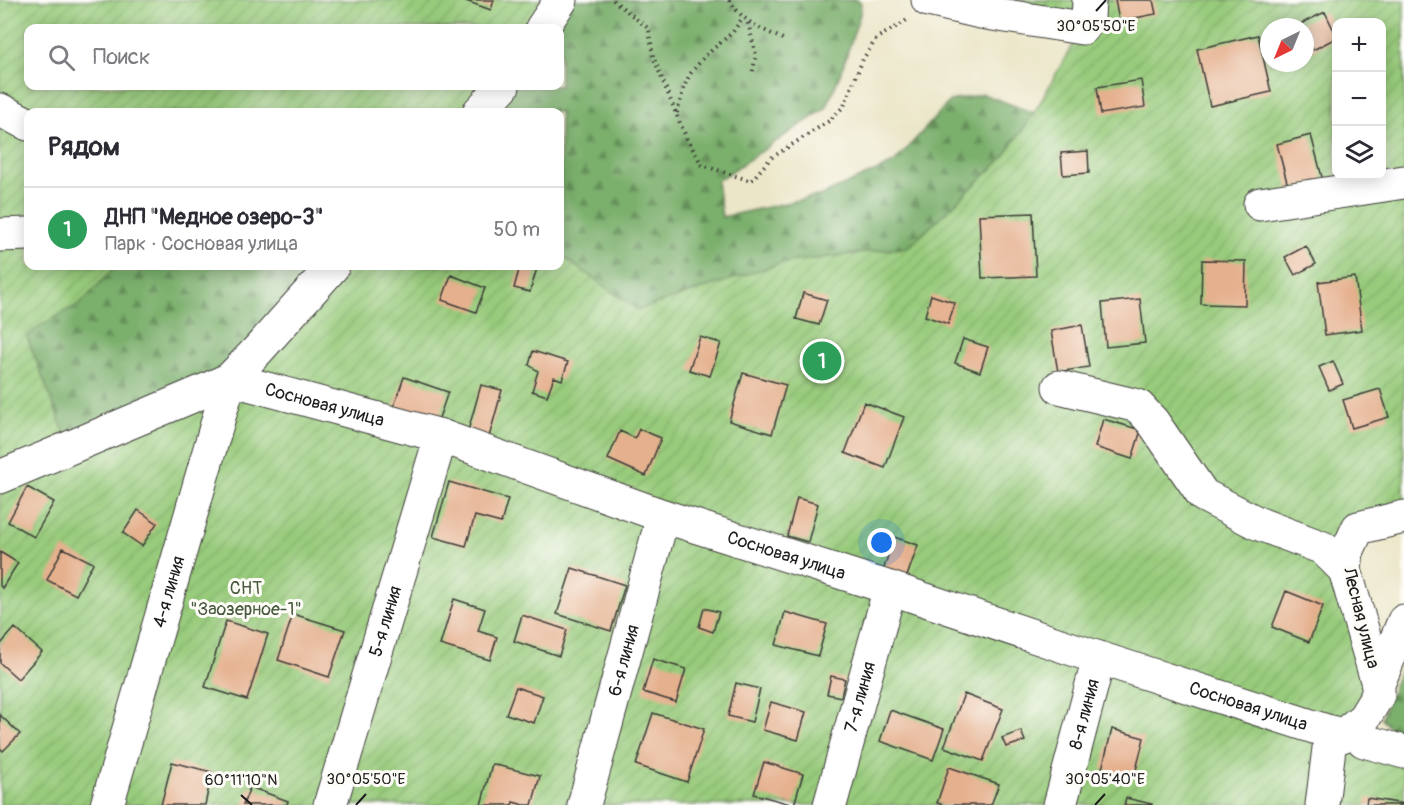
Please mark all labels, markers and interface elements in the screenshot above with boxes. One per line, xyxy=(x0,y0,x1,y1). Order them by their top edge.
text: 30°05'50"E xyxy=(1057,17,1136,36)
north arrow xyxy=(1260,18,1314,72)
map controls xyxy=(1332,18,1386,180)
button: + xyxy=(1332,18,1386,72)
search box xyxy=(24,24,564,90)
icon: search xyxy=(45,41,78,74)
text: Поиск xyxy=(93,43,150,71)
button: − xyxy=(1332,72,1386,126)
button: layers xyxy=(1332,126,1386,180)
text: Рядом xyxy=(48,131,120,163)
text: ДНП "Медное озеро-3" xyxy=(105,203,323,231)
text: 1 xyxy=(64,217,71,242)
text: 50 m xyxy=(493,217,540,242)
text: Парк · Сосновая улица xyxy=(105,231,298,256)
pin: 1 xyxy=(802,338,842,384)
street label: Сосновая улица xyxy=(262,377,387,432)
street label: Сосновая улица xyxy=(724,526,849,585)
your location xyxy=(867,528,896,557)
street label: 4-я линия xyxy=(147,553,190,630)
street label: Лесная улица xyxy=(1337,564,1385,671)
park label: СНТ "Заозерное-1" xyxy=(190,577,302,621)
street label: 5-я линия xyxy=(364,583,407,659)
street label: 6-я линия xyxy=(603,622,644,699)
street label: 7-я линия xyxy=(839,659,881,735)
street label: 8-я линия xyxy=(1064,676,1104,752)
street label: Сосновая улица xyxy=(1186,676,1310,736)
text: 30°05'50"E xyxy=(327,770,406,789)
text: 30°05'40"E xyxy=(1065,770,1145,789)
text: 60°11'10"N xyxy=(205,771,277,790)

